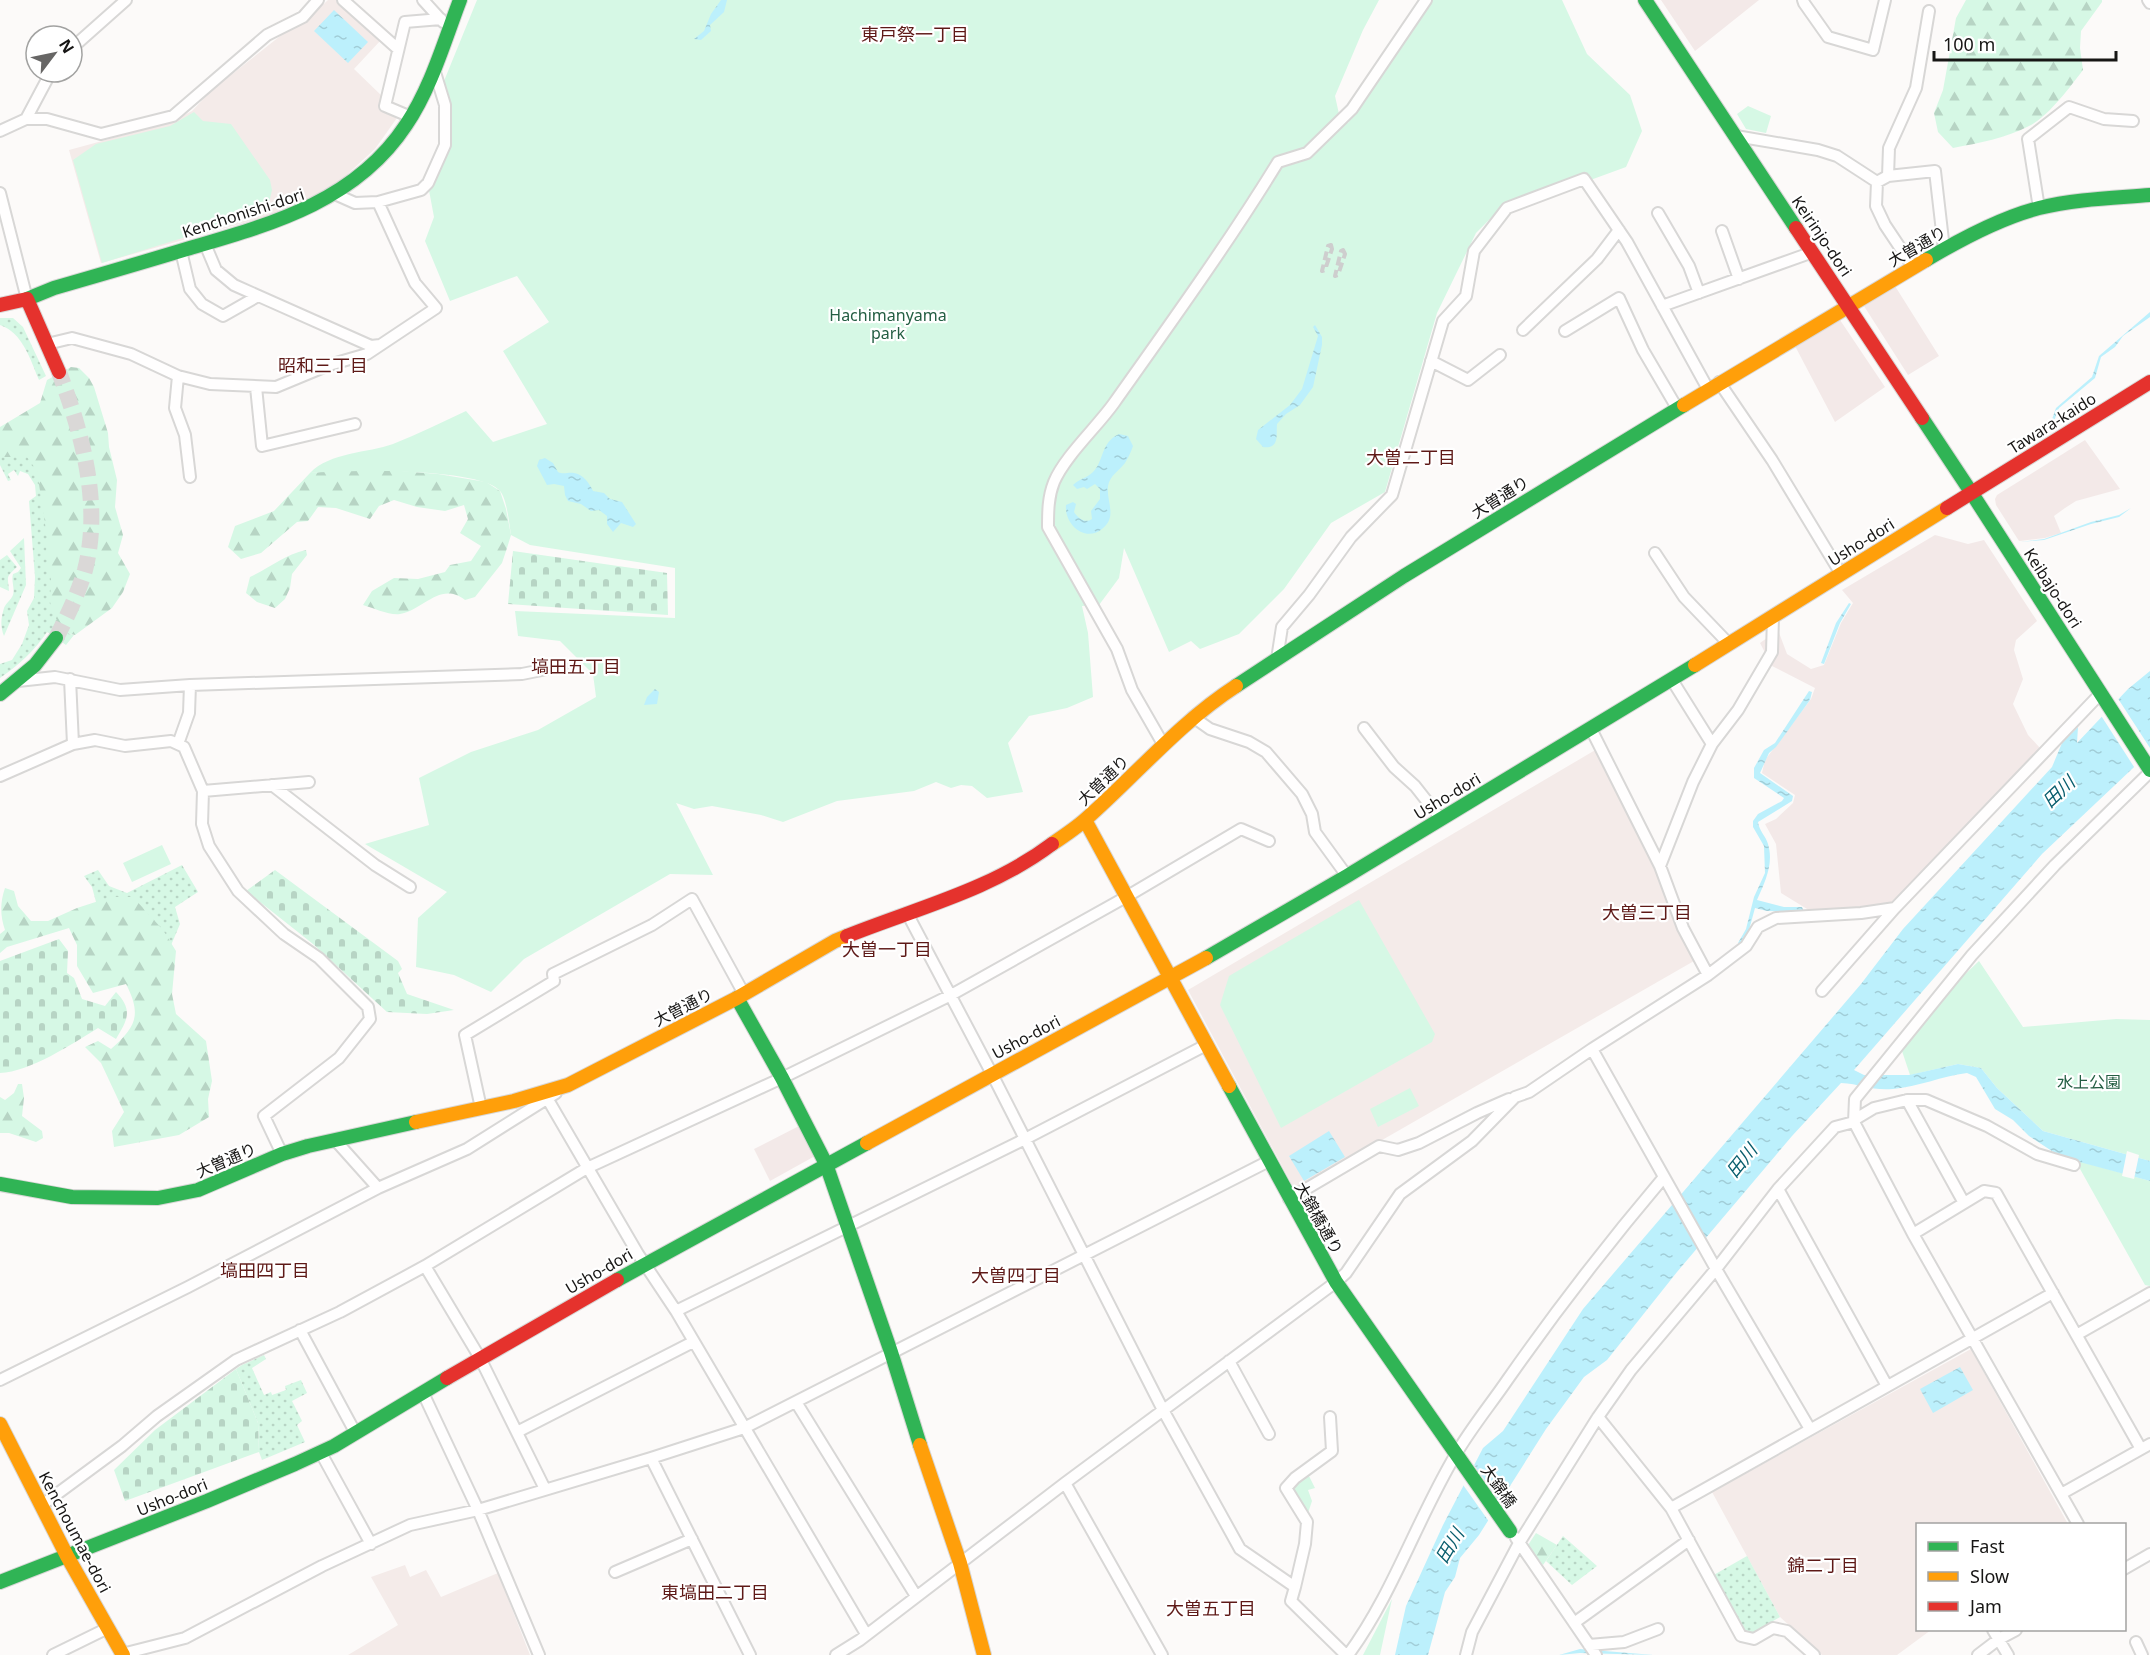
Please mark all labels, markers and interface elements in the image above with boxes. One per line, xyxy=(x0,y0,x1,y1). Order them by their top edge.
district label: 東戸祭一丁目 xyxy=(861,22,969,46)
north arrow xyxy=(24,24,84,84)
scale bar xyxy=(1934,24,2116,62)
text: 100 m xyxy=(1943,32,1995,56)
text: N xyxy=(54,35,79,57)
street label: Kenchonishi-dori xyxy=(179,183,307,243)
street label: Keirinjo-dori xyxy=(1787,191,1857,281)
street label: 大曽通り xyxy=(1884,220,1950,272)
park label: Hachimanyama park xyxy=(829,304,947,344)
district label: 昭和三丁目 xyxy=(278,353,368,377)
street label: Tawara-kaido xyxy=(2004,387,2100,459)
district label: 大曽二丁目 xyxy=(1366,445,1456,469)
street label: 大曽通り xyxy=(1467,471,1533,523)
street label: Usho-dori xyxy=(1824,513,1898,571)
street label: Keibajo-dori xyxy=(2019,544,2087,632)
district label: 塙田五丁目 xyxy=(531,654,621,678)
street label: 大曽通り xyxy=(1072,750,1134,810)
street label: Usho-dori xyxy=(1409,767,1485,825)
water label: 田川 xyxy=(2037,769,2081,812)
district label: 大曽三丁目 xyxy=(1602,900,1692,924)
district label: 大曽一丁目 xyxy=(842,937,932,961)
street label: 大曽通り xyxy=(649,983,717,1031)
street label: Usho-dori xyxy=(988,1010,1064,1064)
park label: 水上公園 xyxy=(2057,1071,2121,1093)
street label: 大曽通り xyxy=(192,1137,260,1183)
water label: 田川 xyxy=(1721,1137,1763,1182)
street label: 大錦橋通り xyxy=(1290,1178,1348,1258)
street label: Usho-dori xyxy=(561,1243,637,1299)
district label: 塙田四丁目 xyxy=(220,1258,310,1282)
district label: 大曽四丁目 xyxy=(971,1263,1061,1287)
street label: 大錦橋 xyxy=(1476,1460,1522,1512)
street label: Kenchoumae-dori xyxy=(34,1468,116,1596)
street label: Usho-dori xyxy=(133,1473,211,1521)
water label: 田川 xyxy=(1430,1522,1470,1567)
legend xyxy=(1916,1523,2126,1631)
text: Fast xyxy=(1970,1534,2005,1558)
district label: 錦二丁目 xyxy=(1787,1553,1859,1577)
text: Slow xyxy=(1970,1564,2009,1588)
district label: 東塙田二丁目 xyxy=(661,1580,769,1604)
text: Jam xyxy=(1968,1594,2002,1618)
district label: 大曽五丁目 xyxy=(1166,1596,1256,1620)

